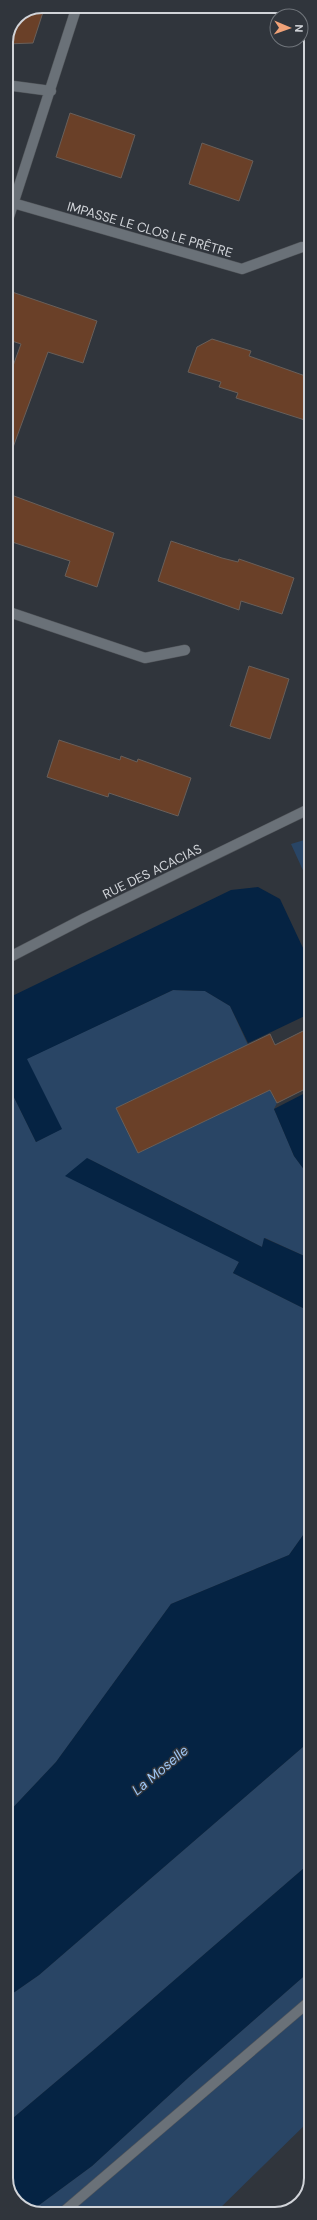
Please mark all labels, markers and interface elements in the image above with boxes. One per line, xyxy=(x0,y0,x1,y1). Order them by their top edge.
north arrow xyxy=(269,8,309,48)
text: N xyxy=(292,24,306,33)
street label: IMPASSE LE CLOS LE PRÊTRE xyxy=(65,198,235,261)
street label: RUE DES ACACIAS xyxy=(100,840,205,903)
water label: La Moselle xyxy=(128,1741,192,1799)

